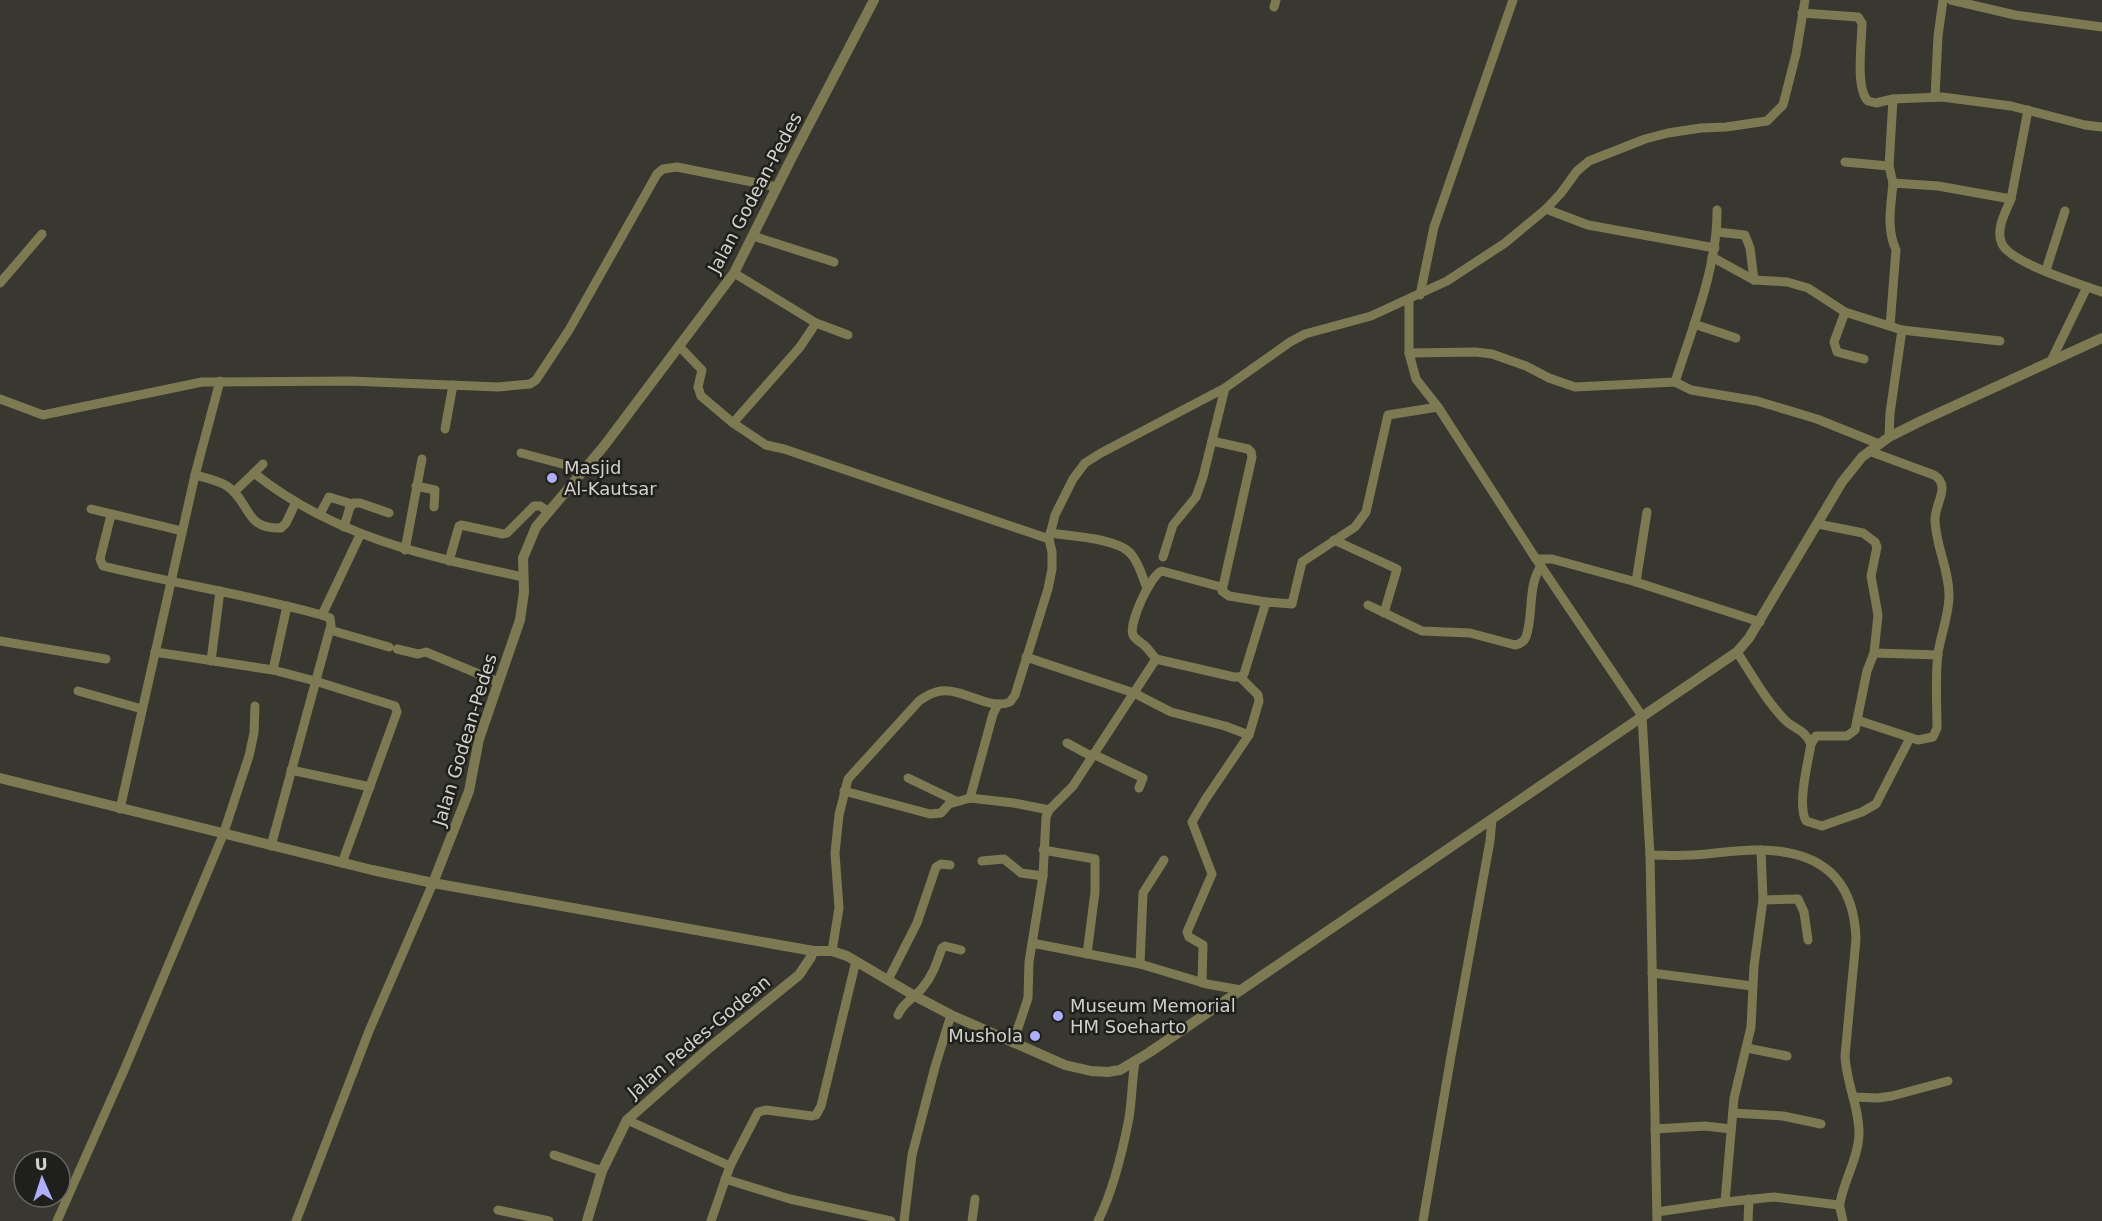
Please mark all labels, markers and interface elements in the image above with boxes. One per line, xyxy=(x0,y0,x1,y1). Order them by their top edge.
street label: Jalan Godean-Pedes xyxy=(703,109,806,278)
place label: Masjid Al-Kautsar xyxy=(564,457,657,499)
marker: Masjid Al-Kautsar xyxy=(545,471,559,485)
street label: Jalan Godean-Pedes xyxy=(428,651,501,829)
street label: Jalan Pedes-Godean xyxy=(622,971,774,1103)
place label: Museum Memorial HM Soeharto xyxy=(1070,995,1236,1037)
marker: Museum Memorial HM Soeharto xyxy=(1051,1009,1065,1023)
place label: Mushola xyxy=(948,1025,1023,1046)
marker: Mushola xyxy=(1028,1029,1042,1043)
north arrow xyxy=(12,1149,72,1209)
text: U xyxy=(34,1155,48,1174)

